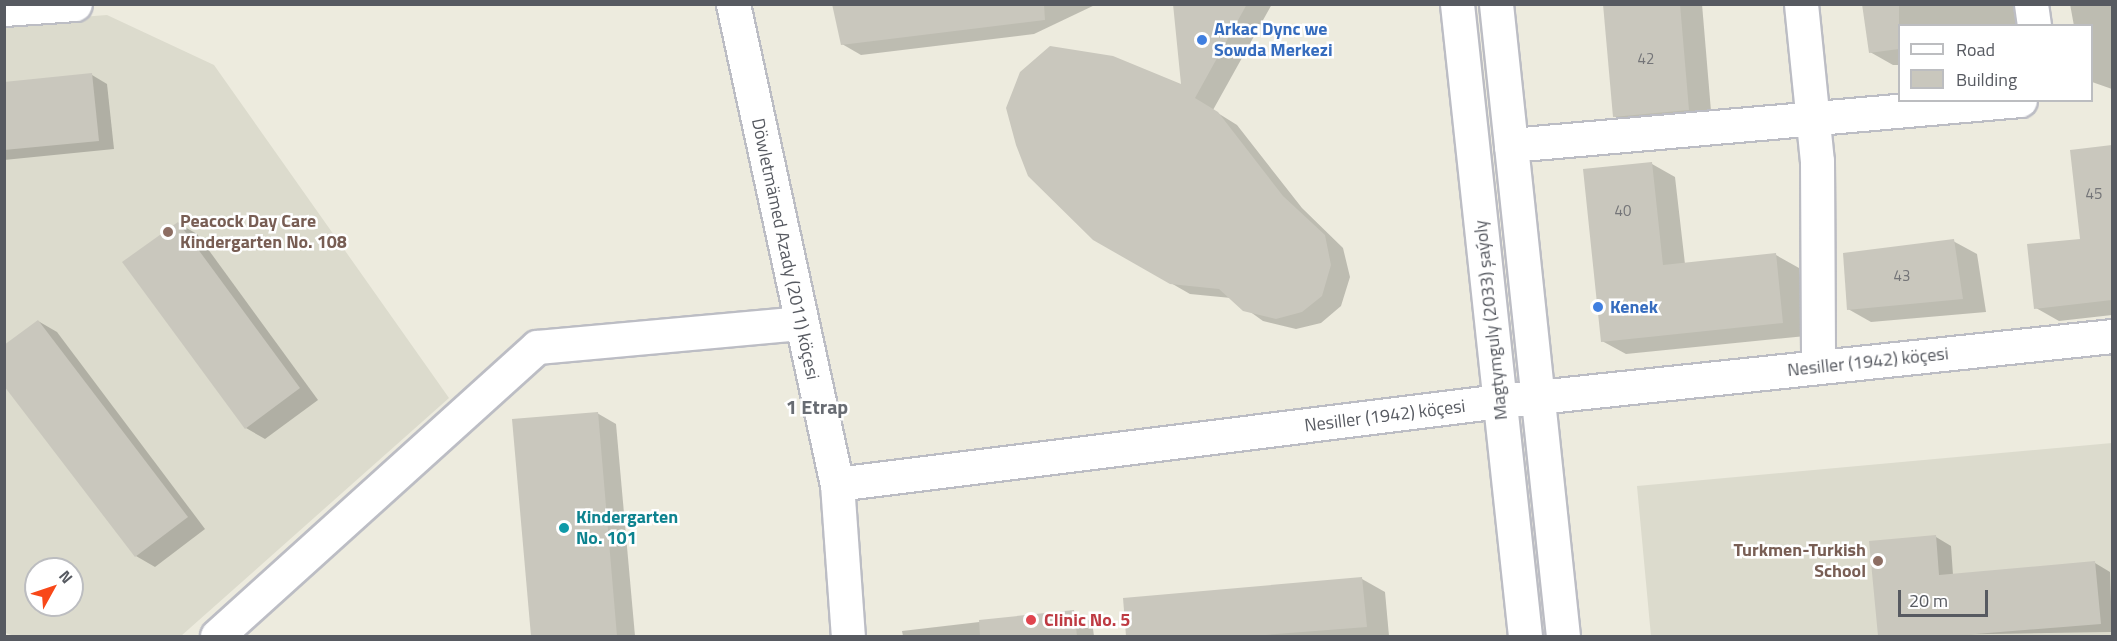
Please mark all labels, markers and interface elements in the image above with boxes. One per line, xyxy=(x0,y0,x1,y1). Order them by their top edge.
place label: Arkac Dync we Sowda Merkezi xyxy=(1214,19,1333,62)
legend xyxy=(1898,24,2093,102)
marker: Arkac Dync we Sowda Merkezi xyxy=(1195,33,1209,47)
text: Road xyxy=(1956,36,1995,63)
house number: 42 xyxy=(1638,50,1654,68)
text: Building xyxy=(1956,66,2017,93)
street label: Döwletmämed Azady (2011) köçesi xyxy=(747,116,823,382)
house number: 45 xyxy=(2086,185,2102,203)
house number: 40 xyxy=(1615,202,1631,220)
place label: Peacock Day Care Kindergarten No. 108 xyxy=(180,211,347,254)
street label: Magtymguly (2033) şaýoly xyxy=(1470,219,1512,421)
marker: Peacock Day Care Kindergarten No. 108 xyxy=(161,225,175,239)
house number: 43 xyxy=(1894,267,1910,285)
place label: Kenek xyxy=(1610,296,1658,318)
marker: Kenek xyxy=(1591,300,1605,314)
street label: Nesiller (1942) köçesi xyxy=(1786,343,1950,381)
district label: 1 Etrap xyxy=(786,394,848,418)
street label: Nesiller (1942) köçesi xyxy=(1303,395,1467,437)
place label: Kindergarten No. 101 xyxy=(576,507,678,550)
marker: Kindergarten No. 101 xyxy=(557,521,571,535)
place label: Turkmen-Turkish School xyxy=(1734,540,1866,582)
marker: Turkmen-Turkish School xyxy=(1871,554,1885,568)
north arrow xyxy=(24,557,84,617)
text: N xyxy=(53,565,79,589)
scale bar xyxy=(1901,578,1991,616)
text: 20 m xyxy=(1909,587,1948,614)
place label: Clinic No. 5 xyxy=(1044,609,1130,631)
marker: Clinic No. 5 xyxy=(1022,611,1040,629)

